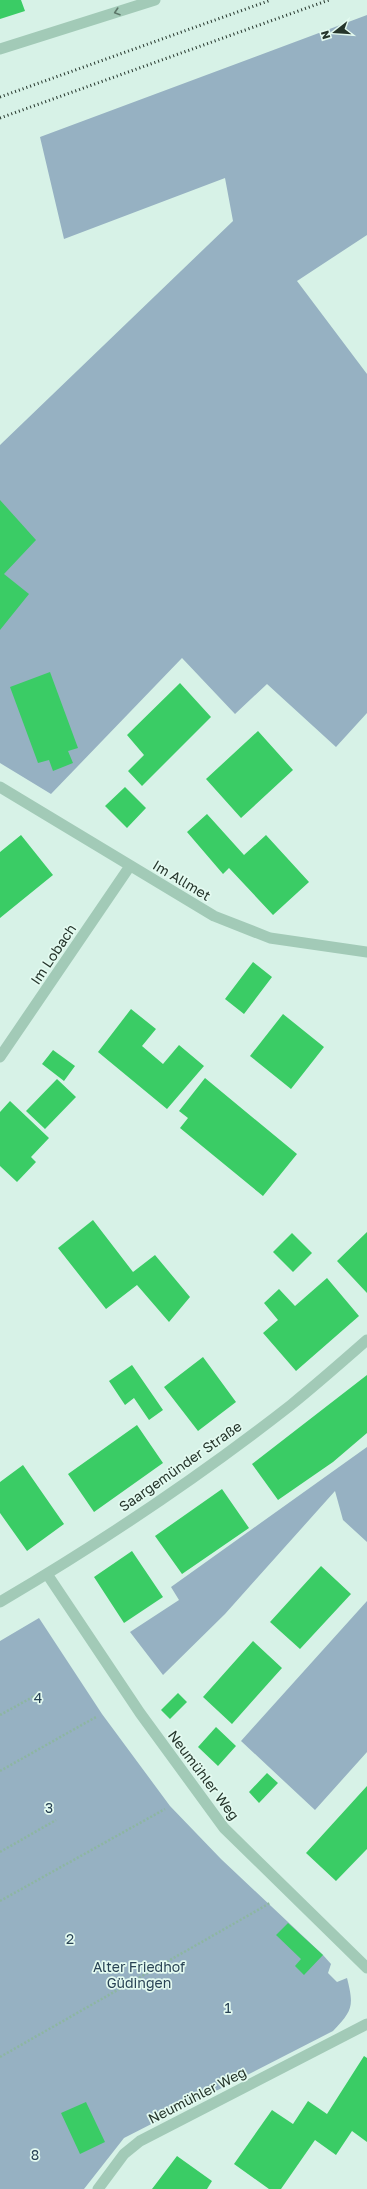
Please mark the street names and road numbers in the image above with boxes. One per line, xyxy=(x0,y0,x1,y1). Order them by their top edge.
street label: Im Allmet xyxy=(150,856,214,904)
street label: Im Lobach xyxy=(27,921,79,987)
street label: Saargemünder Straße xyxy=(115,1417,245,1515)
street label: Neumühler Weg xyxy=(165,1727,243,1823)
street label: Neumühler Weg xyxy=(145,2063,249,2127)

